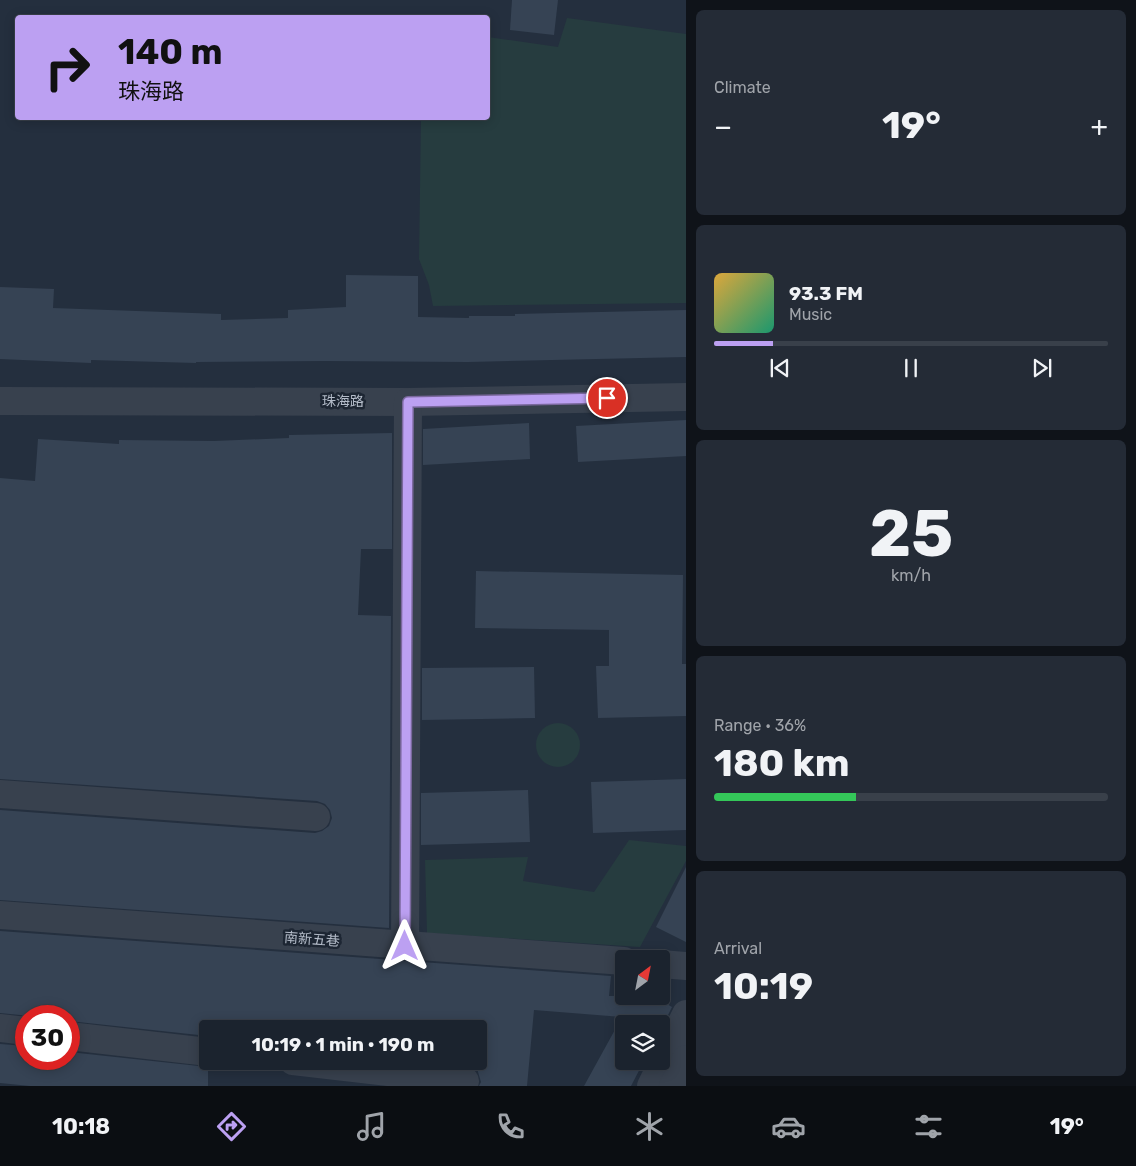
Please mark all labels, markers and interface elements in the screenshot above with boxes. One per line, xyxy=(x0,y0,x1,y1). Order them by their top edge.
text: 140 m xyxy=(118,31,223,73)
icon: right xyxy=(35,35,100,100)
text: 珠海路 xyxy=(118,78,184,105)
text: Climate xyxy=(714,78,771,97)
text: 19° xyxy=(882,102,941,148)
text: − xyxy=(714,110,732,143)
text: + xyxy=(1091,110,1108,143)
text: 93.3 FM xyxy=(789,282,863,305)
text: Music xyxy=(789,305,832,324)
icon: previous xyxy=(766,354,794,382)
icon: pause xyxy=(897,354,925,382)
icon: next xyxy=(1028,354,1056,382)
pin xyxy=(586,377,628,419)
icon: arrive xyxy=(593,384,621,412)
street label: 珠海路 xyxy=(322,393,364,410)
text: 25 xyxy=(869,495,953,572)
text: km/h xyxy=(891,566,931,585)
text: Range · 36% xyxy=(714,716,806,735)
text: 180 km xyxy=(714,740,850,786)
position arrow xyxy=(378,919,430,971)
street label: 南新五巷 xyxy=(283,929,340,950)
text: Arrival xyxy=(714,939,762,958)
north arrow xyxy=(615,950,670,1005)
map controls xyxy=(615,950,670,1070)
text: 10:19 xyxy=(714,963,813,1009)
speed limit sign: 30 xyxy=(15,1005,80,1070)
button: layers xyxy=(615,1015,670,1070)
text: 10:19 · 1 min · 190 m xyxy=(252,1033,434,1056)
icon: directions xyxy=(214,1109,249,1144)
icon: music xyxy=(354,1109,389,1144)
icon: phone xyxy=(493,1109,528,1144)
icon: climate xyxy=(632,1109,667,1144)
icon: car xyxy=(771,1109,806,1144)
icon: filters xyxy=(911,1109,946,1144)
text: 10:18 xyxy=(52,1113,110,1140)
text: 19° xyxy=(1050,1113,1084,1140)

